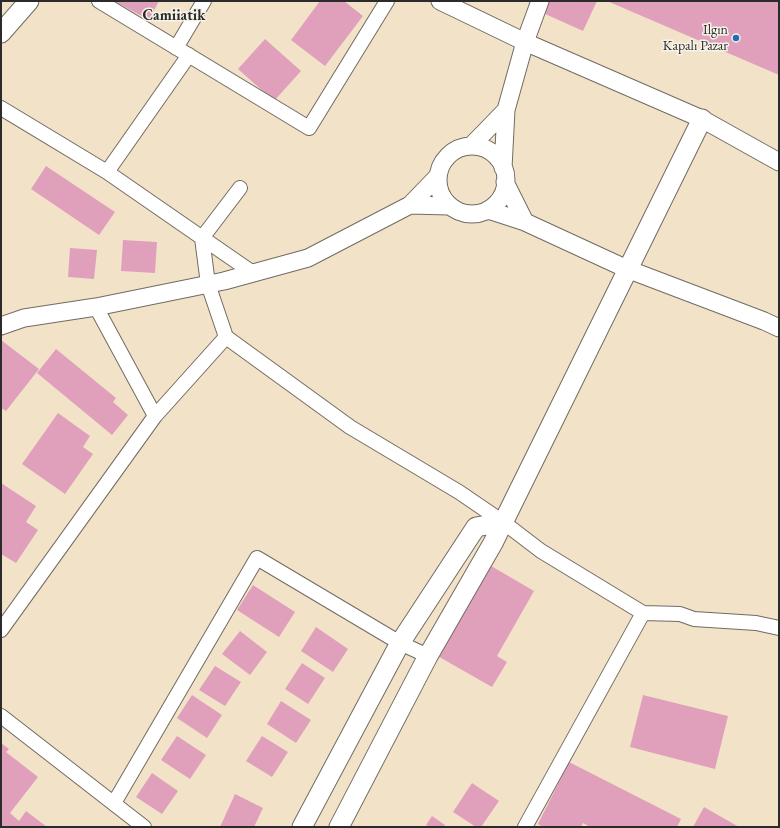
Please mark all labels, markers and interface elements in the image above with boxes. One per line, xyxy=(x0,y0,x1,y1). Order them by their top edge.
district label: Camiiatik xyxy=(143,7,205,25)
place label: Ilgın Kapalı Pazar xyxy=(663,22,728,54)
marker: Ilgın Kapalı Pazar xyxy=(731,33,741,43)

